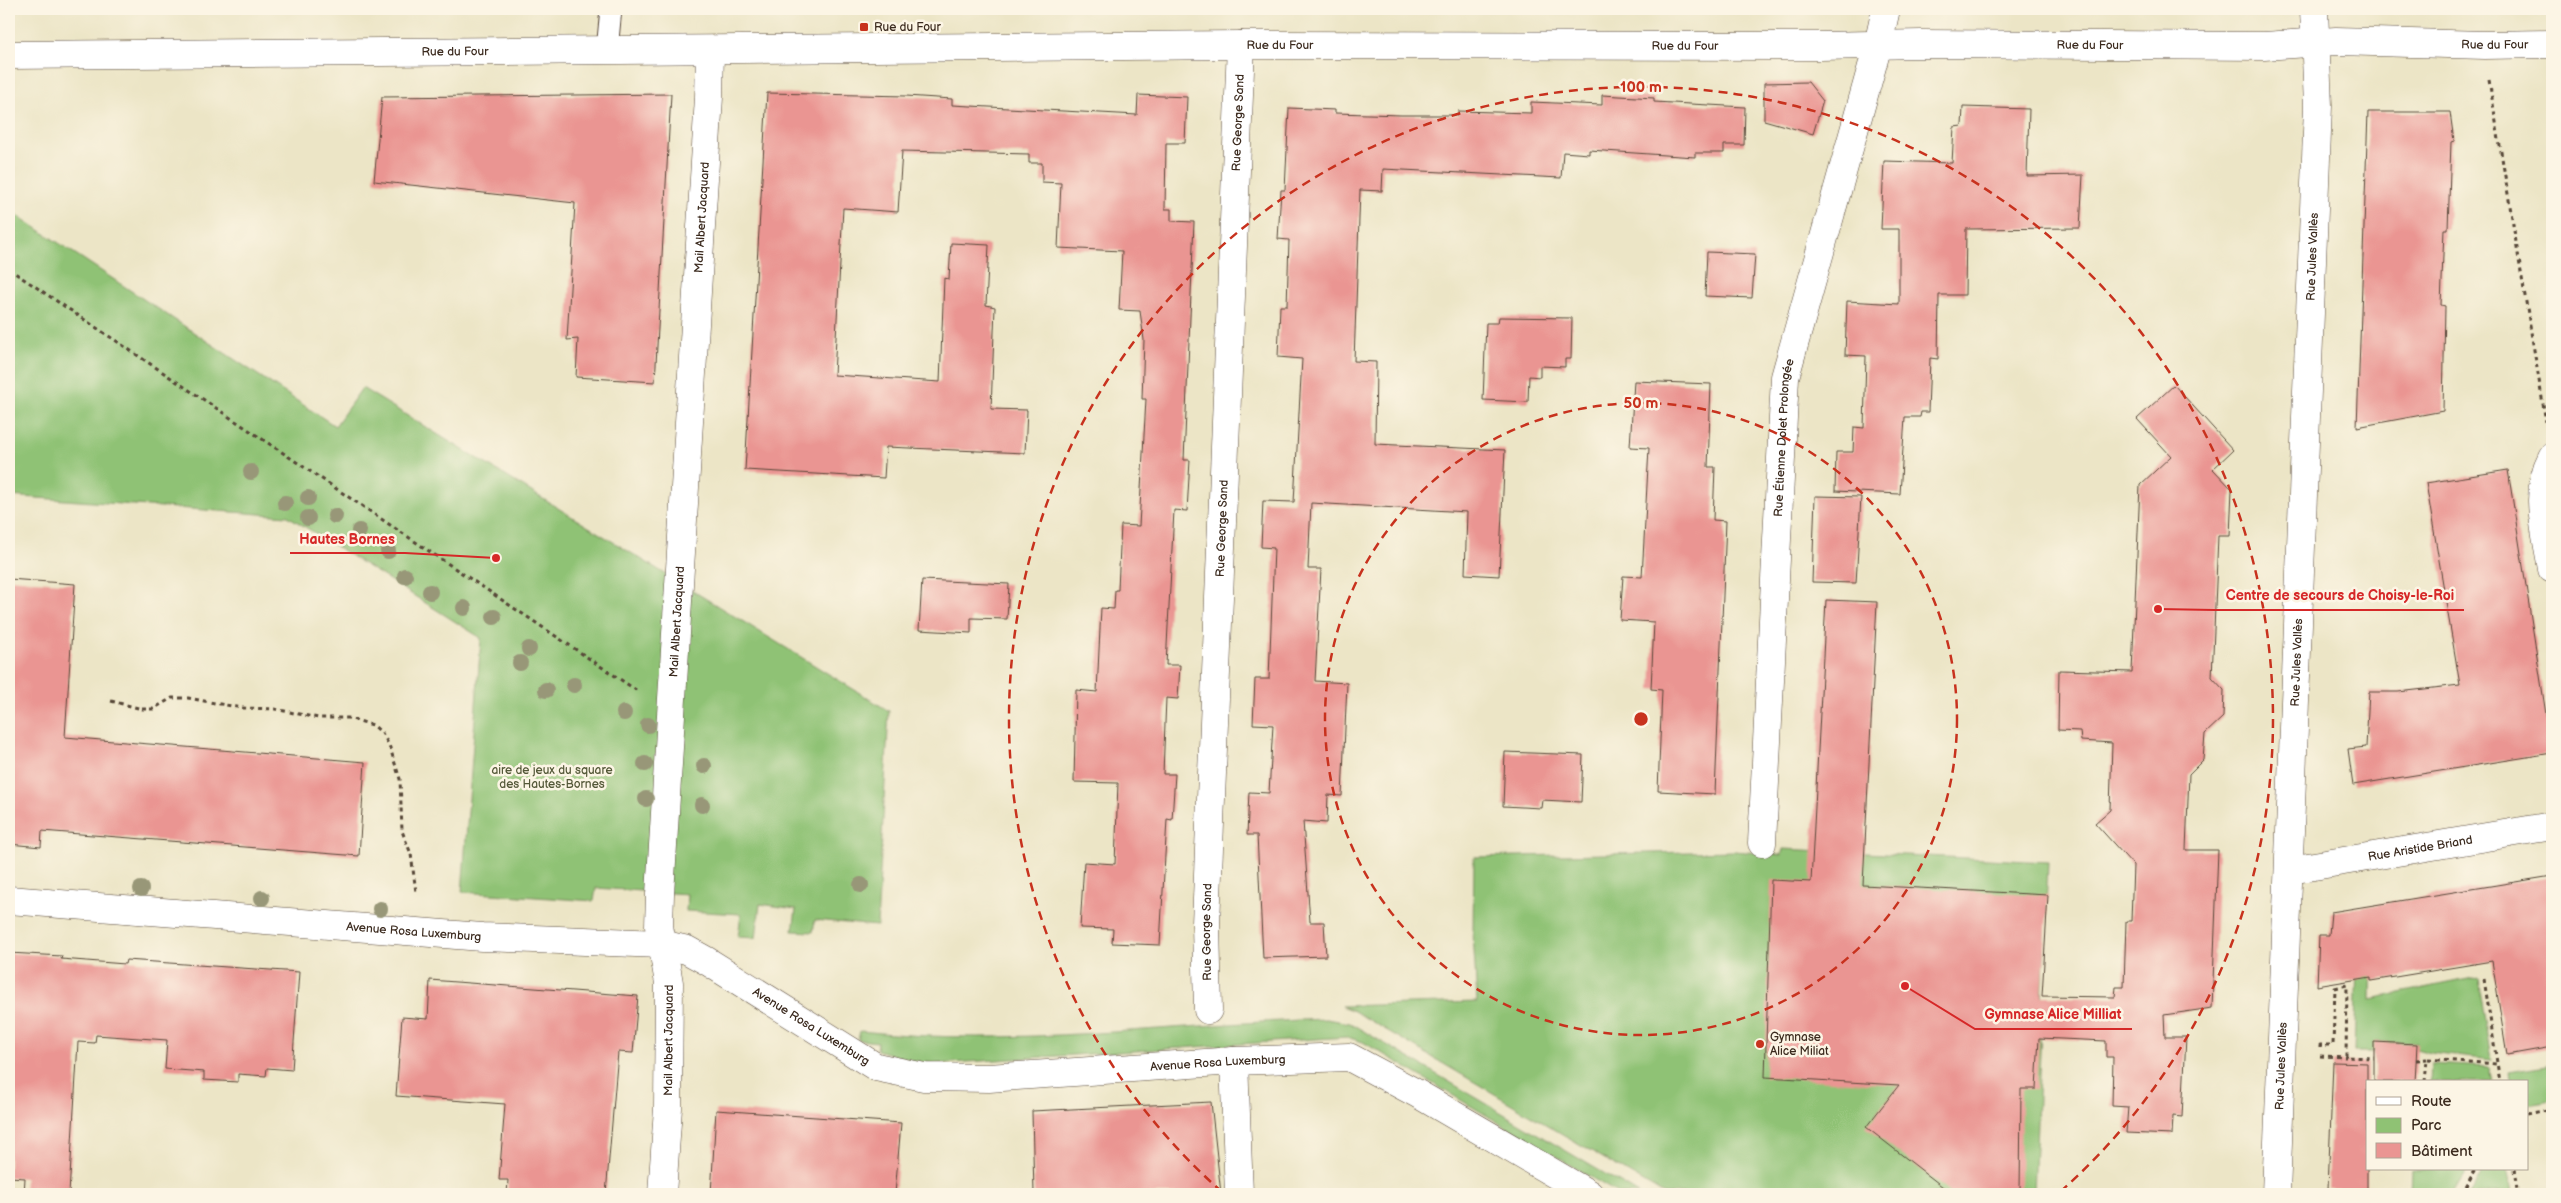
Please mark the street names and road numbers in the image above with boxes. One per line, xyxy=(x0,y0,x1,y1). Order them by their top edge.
street label: Rue du Four xyxy=(2056,37,2124,53)
street label: Rue du Four xyxy=(2461,37,2529,53)
street label: Rue du Four xyxy=(1246,38,1314,53)
street label: Rue du Four xyxy=(1651,38,1719,53)
street label: Rue du Four xyxy=(421,44,489,59)
street label: Rue George Sand xyxy=(1228,74,1247,172)
street label: Mail Albert Jacquard xyxy=(691,161,713,273)
street label: Rue Jules Vallès xyxy=(2303,212,2321,301)
street label: Rue Étienne Dolet Prolongée xyxy=(1771,357,1797,517)
street label: Rue George Sand xyxy=(1212,479,1231,577)
street label: Mail Albert Jacquard xyxy=(666,566,688,678)
street label: Rue Jules Vallès xyxy=(2287,618,2306,707)
street label: Rue Aristide Briand xyxy=(2367,832,2474,864)
street label: Rue George Sand xyxy=(1198,883,1215,981)
street label: Avenue Rosa Luxemburg xyxy=(346,919,482,944)
street label: Mail Albert Jacquard xyxy=(661,984,676,1096)
street label: Avenue Rosa Luxemburg xyxy=(750,984,872,1069)
street label: Rue Jules Vallès xyxy=(2272,1022,2290,1110)
street label: Avenue Rosa Luxemburg xyxy=(1150,1052,1286,1074)

